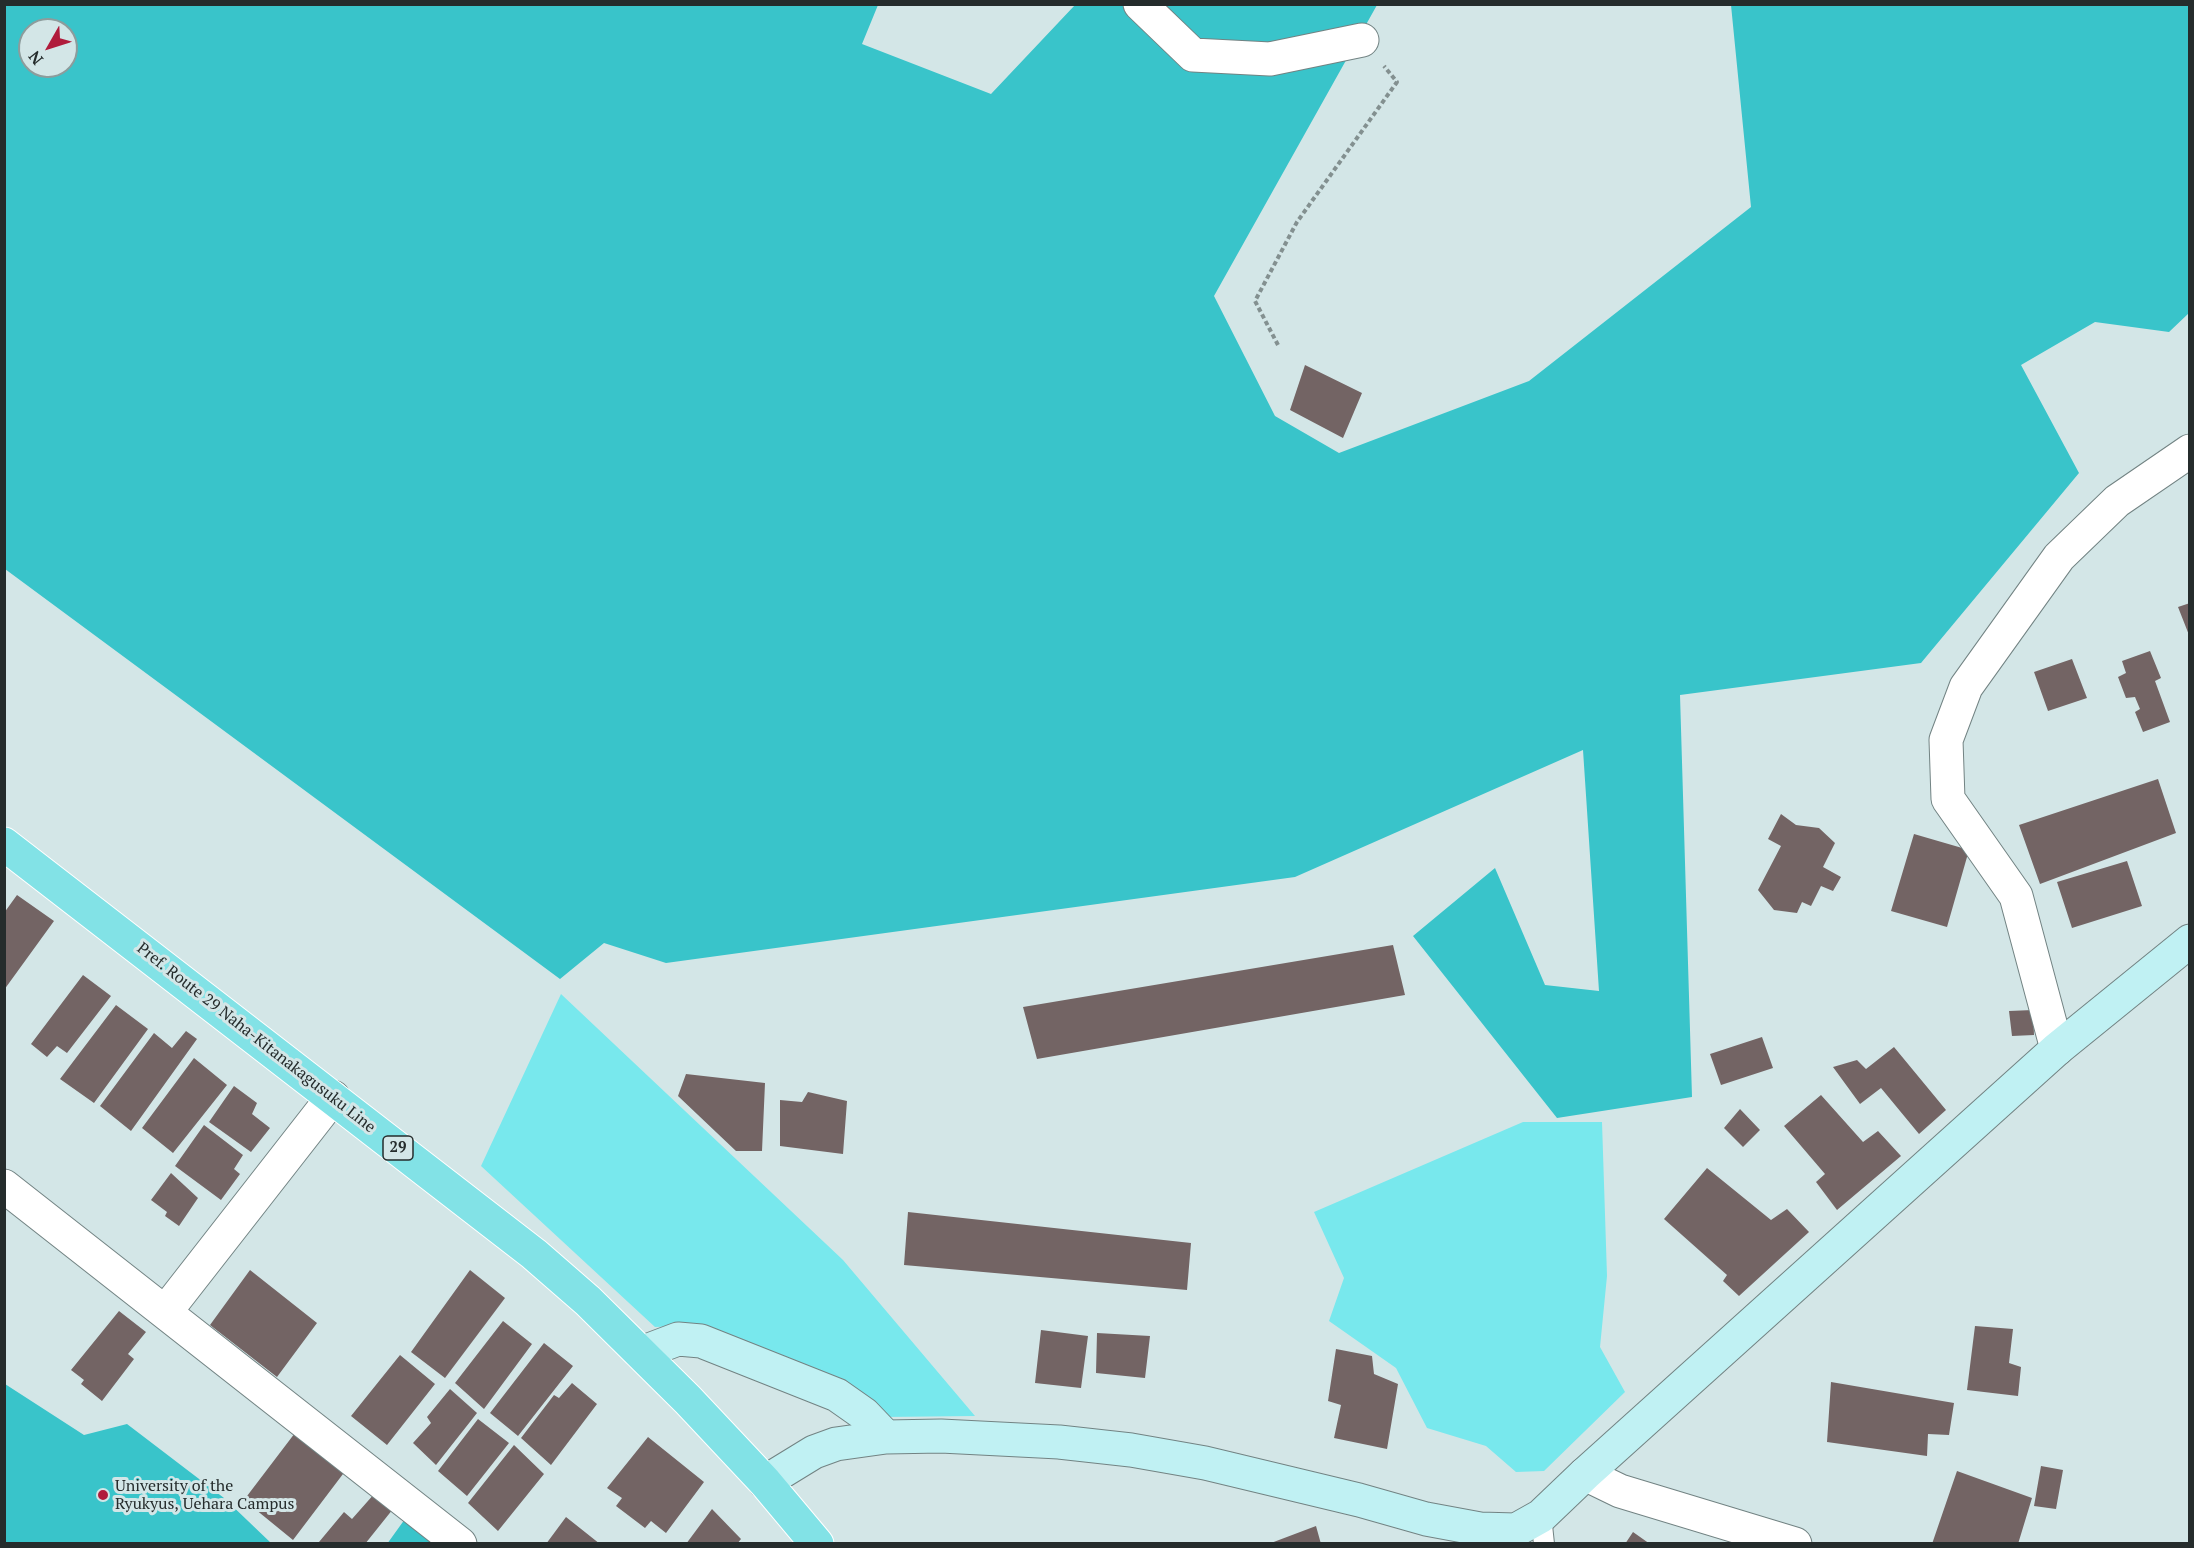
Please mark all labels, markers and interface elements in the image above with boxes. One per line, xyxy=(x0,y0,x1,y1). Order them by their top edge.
north arrow xyxy=(18,18,78,78)
text: N xyxy=(23,46,48,70)
street label: Pref. Route 29 Naha-Kitanakagusuku Line xyxy=(133,939,379,1137)
road number: 29 xyxy=(383,1136,413,1160)
place label: University of the Ryukyus, Uehara Campus xyxy=(115,1476,294,1514)
marker: University of the Ryukyus, Uehara Campus xyxy=(96,1488,110,1502)

